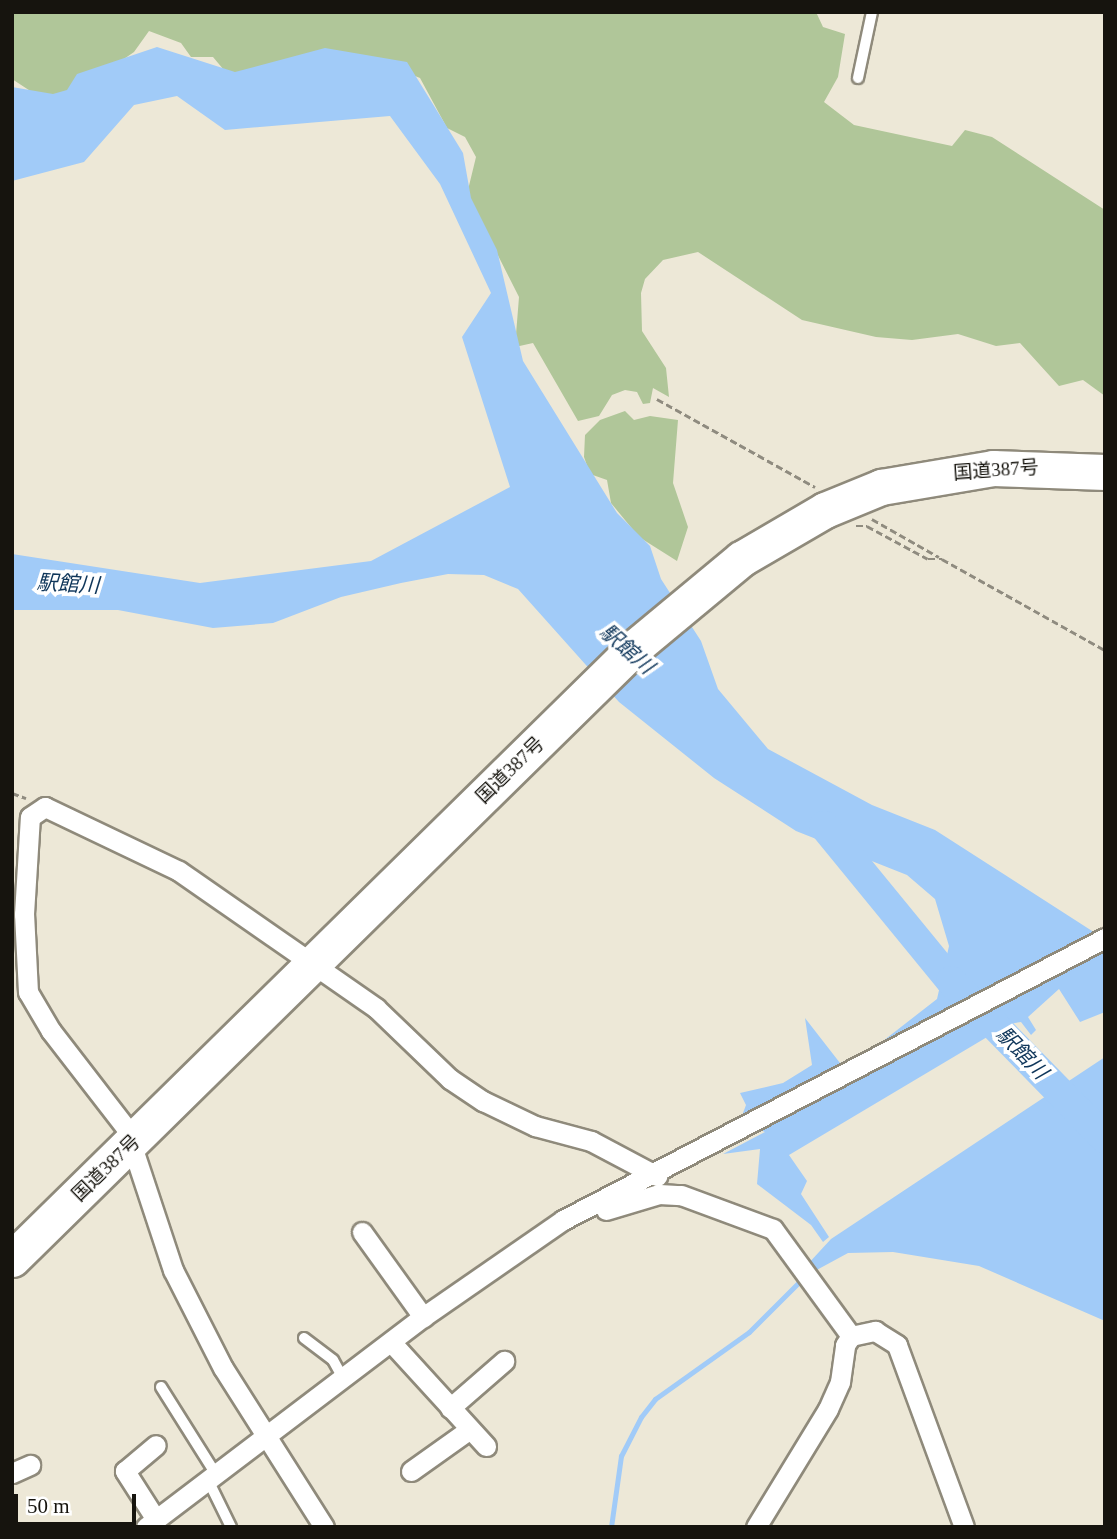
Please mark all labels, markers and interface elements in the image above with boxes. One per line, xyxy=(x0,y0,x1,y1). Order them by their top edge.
street label: 国道387号 xyxy=(953,456,1039,484)
water label: 駅館川 xyxy=(36,570,100,598)
water label: 駅館川 xyxy=(595,619,659,679)
street label: 国道387号 xyxy=(471,732,549,808)
water label: 駅館川 xyxy=(991,1022,1053,1084)
street label: 国道387号 xyxy=(67,1130,145,1206)
scale bar xyxy=(18,1480,140,1524)
text: 50 m xyxy=(27,1494,70,1518)

